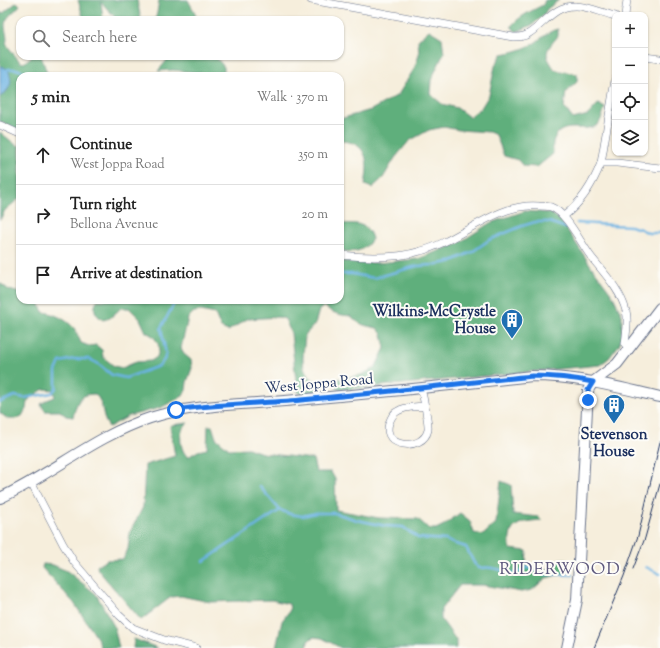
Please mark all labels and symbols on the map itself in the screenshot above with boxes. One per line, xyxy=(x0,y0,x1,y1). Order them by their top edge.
place label: Wilkins-McCrystle House xyxy=(372,302,496,340)
building icon: Wilkins-McCrystle House xyxy=(499,307,525,340)
street label: West Joppa Road xyxy=(264,369,375,400)
route end xyxy=(579,391,597,409)
building icon: Stevenson House xyxy=(601,392,627,425)
route start xyxy=(167,401,185,419)
place label: Stevenson House xyxy=(580,425,648,463)
district label: RIDERWOOD xyxy=(499,558,621,582)

